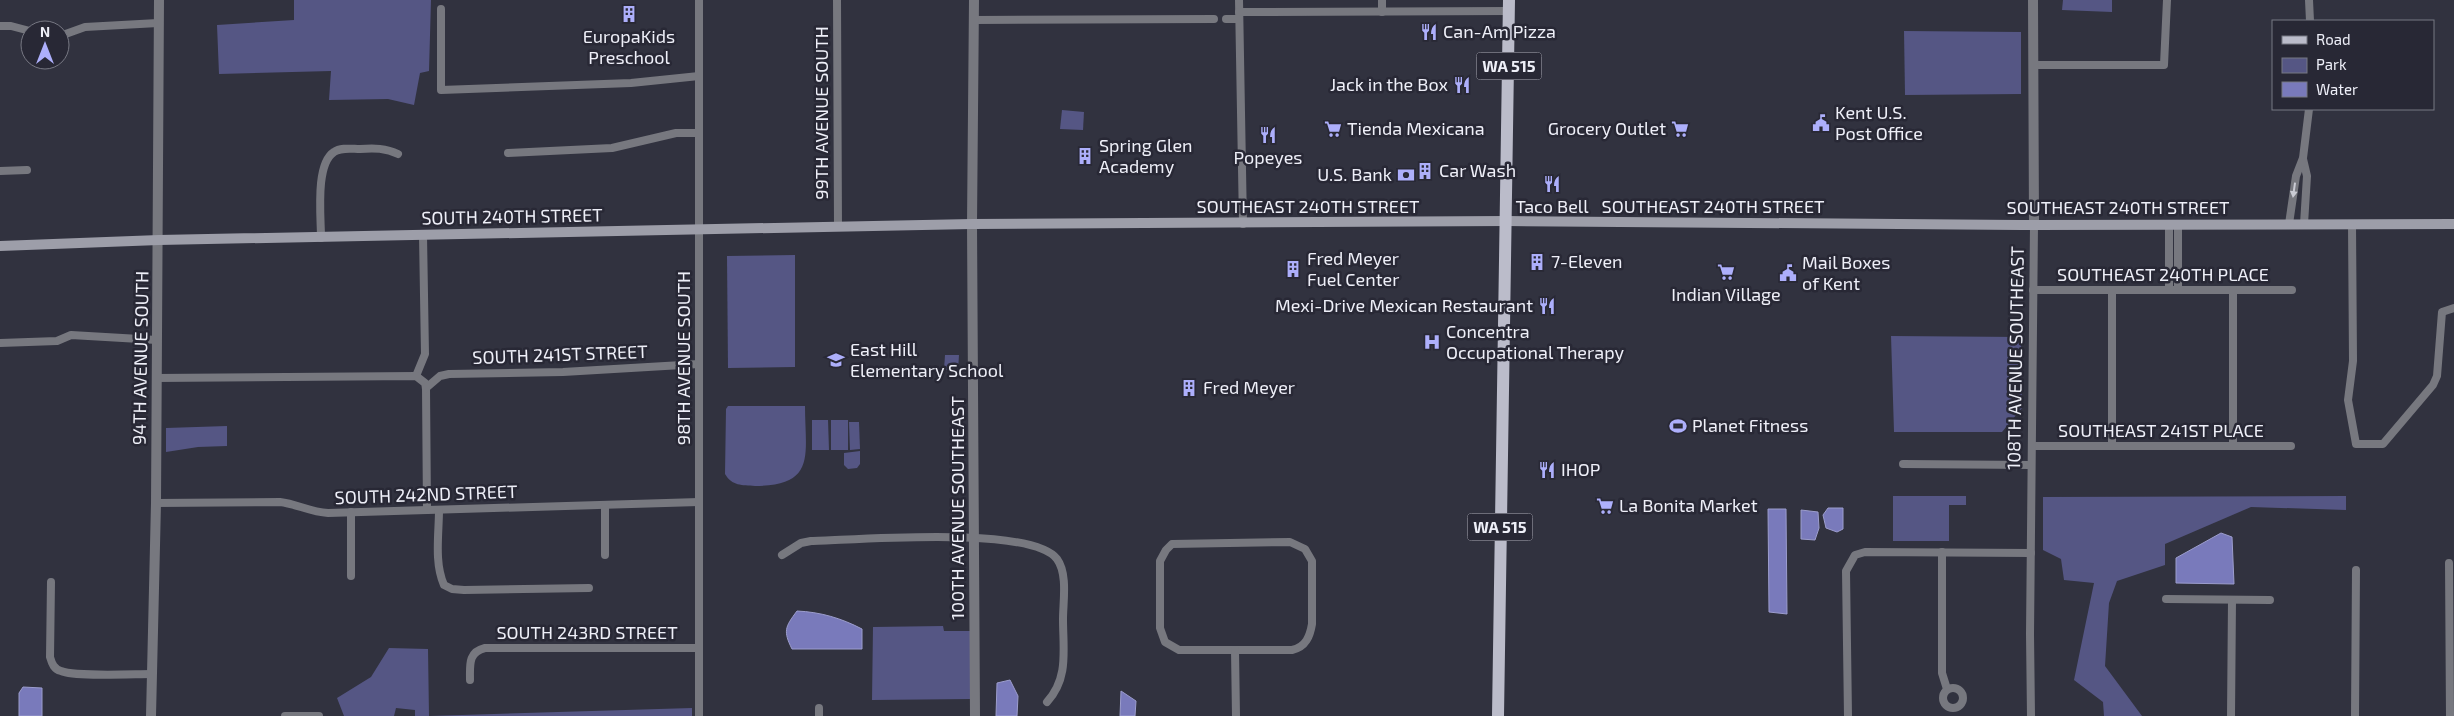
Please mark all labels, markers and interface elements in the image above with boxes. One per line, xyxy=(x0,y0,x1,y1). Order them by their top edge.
building icon: EuropaKids Preschool xyxy=(619,4,639,24)
north arrow xyxy=(20,20,70,70)
place label: Can-Am Pizza xyxy=(1443,20,1556,42)
legend xyxy=(2272,20,2434,110)
restaurant icon: Can-Am Pizza xyxy=(1419,22,1439,42)
text: N xyxy=(40,23,50,40)
place label: EuropaKids Preschool xyxy=(583,25,675,68)
street label: 99TH AVENUE SOUTH xyxy=(810,26,832,200)
text: Road xyxy=(2316,30,2351,48)
road number: WA 515 xyxy=(1476,52,1542,80)
text: Park xyxy=(2316,55,2347,73)
place label: Jack in the Box xyxy=(1330,73,1448,95)
restaurant icon: Jack in the Box xyxy=(1452,75,1472,95)
text: Water xyxy=(2316,80,2358,98)
place label: Kent U.S. Post Office xyxy=(1835,101,1923,144)
public building icon: Kent U.S. Post Office xyxy=(1811,113,1831,133)
place label: Tienda Mexicana xyxy=(1347,117,1485,139)
place label: Grocery Outlet xyxy=(1548,117,1666,139)
supermarket icon: Tienda Mexicana xyxy=(1323,119,1343,139)
supermarket icon: Grocery Outlet xyxy=(1670,119,1690,139)
restaurant icon: Popeyes xyxy=(1258,125,1278,145)
place label: Spring Glen Academy xyxy=(1099,134,1193,177)
building icon: Spring Glen Academy xyxy=(1075,146,1095,166)
place label: Popeyes xyxy=(1233,146,1303,168)
place label: Car Wash xyxy=(1439,159,1516,181)
building icon: Car Wash xyxy=(1415,161,1435,181)
place label: U.S. Bank xyxy=(1317,163,1392,185)
bank icon: U.S. Bank xyxy=(1396,165,1416,185)
restaurant icon: Taco Bell xyxy=(1542,174,1562,194)
one-way arrow xyxy=(2290,183,2298,199)
street label: SOUTHEAST 240TH STREET xyxy=(1197,195,1420,217)
place label: Taco Bell xyxy=(1515,195,1589,217)
street label: SOUTHEAST 240TH STREET xyxy=(1602,195,1825,217)
street label: SOUTHEAST 240TH STREET xyxy=(2007,196,2230,218)
street label: SOUTH 240TH STREET xyxy=(421,203,603,229)
street label: 108TH AVENUE SOUTHEAST xyxy=(2002,245,2028,470)
place label: Fred Meyer Fuel Center xyxy=(1307,247,1399,290)
place label: 7-Eleven xyxy=(1551,250,1623,272)
place label: Mail Boxes of Kent xyxy=(1802,251,1890,294)
building icon: 7-Eleven xyxy=(1527,252,1547,272)
building icon: Fred Meyer Fuel Center xyxy=(1283,259,1303,279)
supermarket icon: Indian Village xyxy=(1716,262,1736,282)
public building icon: Mail Boxes of Kent xyxy=(1778,263,1798,283)
street label: SOUTHEAST 240TH PLACE xyxy=(2057,263,2269,285)
street label: 94TH AVENUE SOUTH xyxy=(127,271,153,445)
street label: 98TH AVENUE SOUTH xyxy=(672,271,694,445)
place label: Indian Village xyxy=(1671,283,1781,305)
place label: Mexi-Drive Mexican Restaurant xyxy=(1275,294,1533,316)
restaurant icon: Mexi-Drive Mexican Restaurant xyxy=(1537,296,1557,316)
place label: Concentra Occupational Therapy xyxy=(1446,320,1624,363)
hospital icon: Concentra Occupational Therapy xyxy=(1422,332,1442,352)
place label: East Hill Elementary School xyxy=(850,338,1004,381)
street label: SOUTH 241ST STREET xyxy=(472,340,649,368)
school or university icon: East Hill Elementary School xyxy=(826,350,846,370)
place label: Fred Meyer xyxy=(1203,376,1295,398)
building icon: Fred Meyer xyxy=(1179,378,1199,398)
street label: 100TH AVENUE SOUTHEAST xyxy=(946,396,968,620)
place label: Planet Fitness xyxy=(1692,414,1808,436)
sports icon: Planet Fitness xyxy=(1668,416,1688,436)
street label: SOUTHEAST 241ST PLACE xyxy=(2058,419,2264,441)
place label: IHOP xyxy=(1561,458,1600,480)
restaurant icon: IHOP xyxy=(1537,460,1557,480)
street label: SOUTH 242ND STREET xyxy=(334,480,518,508)
place label: La Bonita Market xyxy=(1619,494,1758,516)
supermarket icon: La Bonita Market xyxy=(1595,496,1615,516)
road number: WA 515 xyxy=(1468,514,1532,540)
street label: SOUTH 243RD STREET xyxy=(496,621,678,643)

